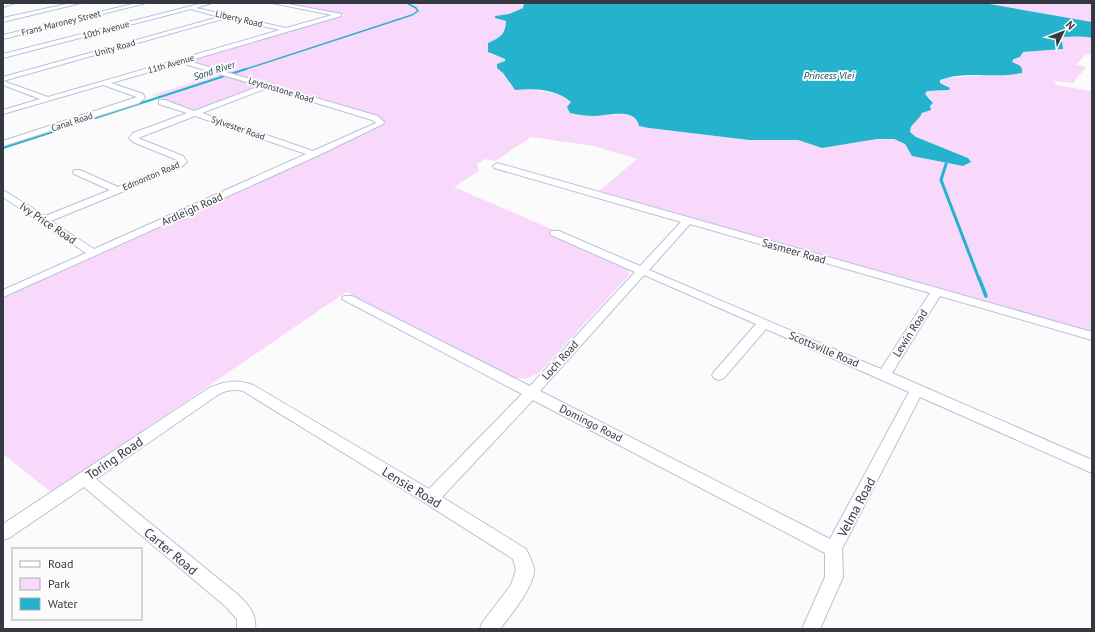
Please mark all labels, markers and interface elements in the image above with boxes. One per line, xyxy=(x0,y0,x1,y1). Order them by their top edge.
street label: Frans Maroney Street xyxy=(20,7,102,38)
street label: Liberty Road xyxy=(214,8,264,29)
north arrow xyxy=(1043,12,1083,52)
street label: 10th Avenue xyxy=(81,18,131,41)
text: N xyxy=(1063,18,1078,33)
street label: Unity Road xyxy=(93,36,137,59)
street label: 11th Avenue xyxy=(146,51,196,75)
water label: Sand River xyxy=(192,57,237,83)
water label: Princess Vlei xyxy=(804,69,855,82)
street label: Leytonstone Road xyxy=(247,74,315,105)
street label: Canal Road xyxy=(50,110,94,133)
street label: Sylvester Road xyxy=(210,113,267,142)
street label: Edmonton Road xyxy=(121,159,181,192)
street label: Ardleigh Road xyxy=(159,189,225,229)
street label: Ivy Price Road xyxy=(17,199,79,247)
street label: Sasmeer Road xyxy=(760,235,828,267)
street label: Lewin Road xyxy=(889,307,931,359)
street label: Scottsville Road xyxy=(787,328,861,370)
street label: Loch Road xyxy=(539,337,581,383)
street label: Domingo Road xyxy=(557,401,625,445)
street label: Toring Road xyxy=(82,433,146,484)
street label: Lensie Road xyxy=(379,463,445,512)
street label: Velma Road xyxy=(833,475,879,541)
street label: Carter Road xyxy=(140,524,201,579)
legend xyxy=(12,548,142,620)
text: Road xyxy=(48,556,73,571)
text: Park xyxy=(48,576,70,591)
text: Water xyxy=(48,596,78,611)

